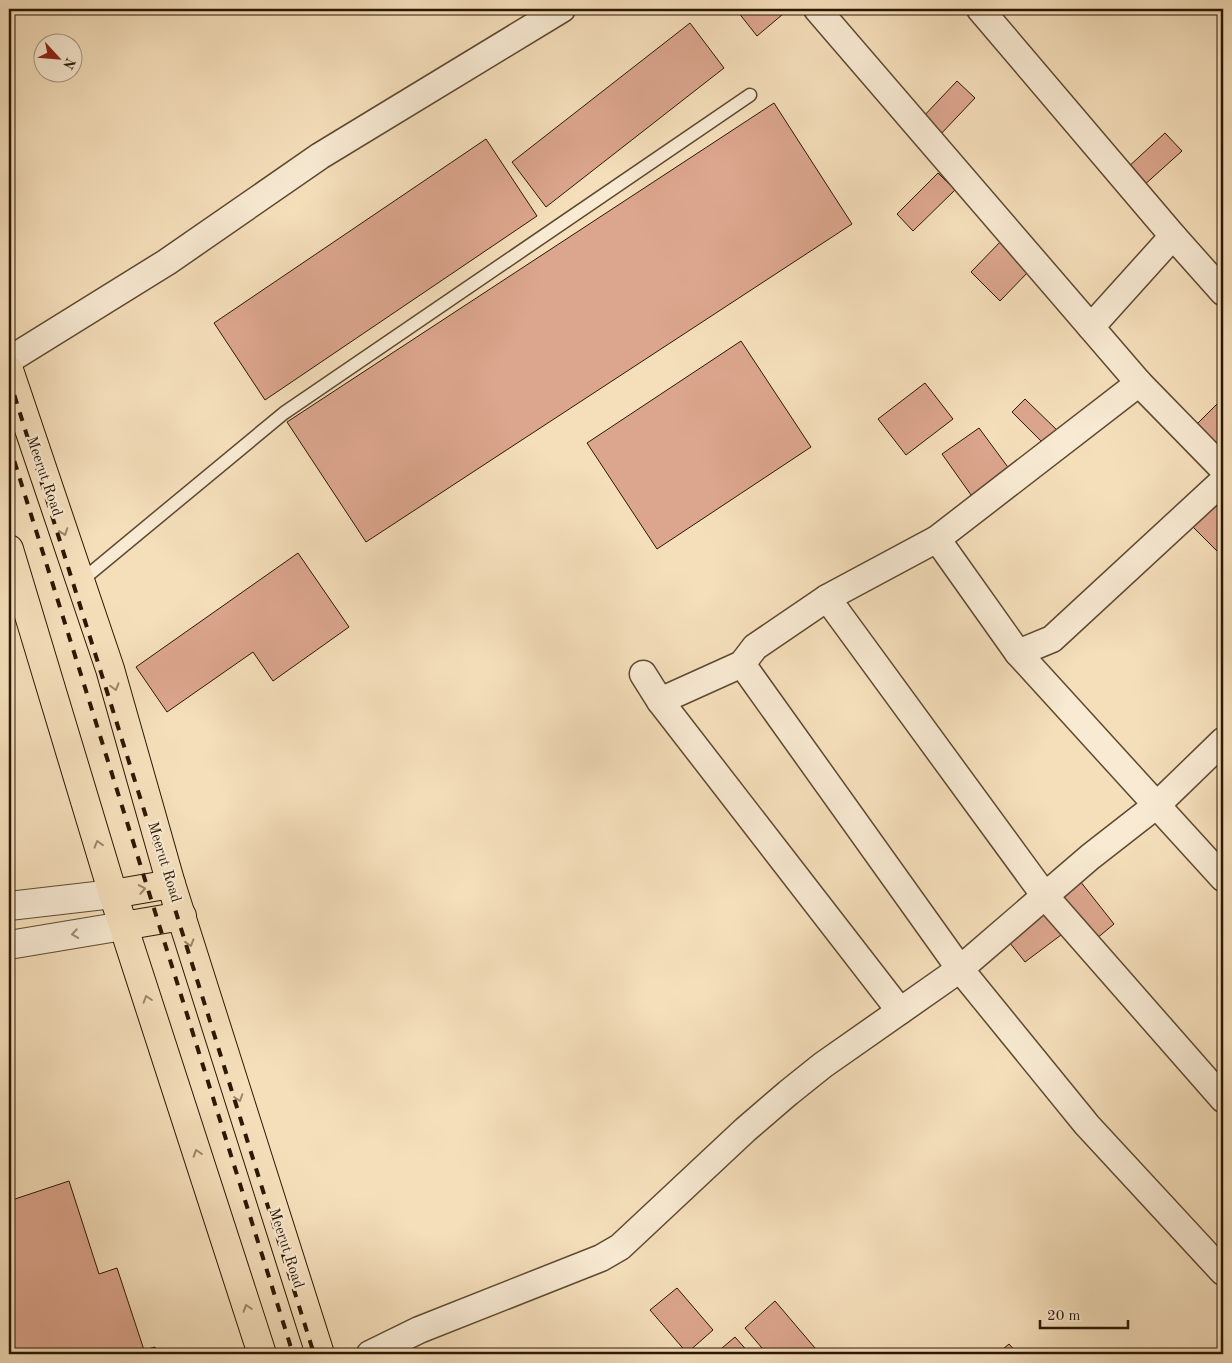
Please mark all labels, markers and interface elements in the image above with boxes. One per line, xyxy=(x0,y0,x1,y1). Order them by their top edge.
north arrow xyxy=(32,32,82,82)
text: N xyxy=(60,55,77,71)
street label: Meerut Road xyxy=(23,435,64,519)
one-way arrow xyxy=(58,528,68,536)
one-way arrow xyxy=(109,682,119,690)
street label: Meerut Road xyxy=(144,820,183,905)
one-way arrow xyxy=(93,840,103,849)
one-way arrow xyxy=(138,884,146,894)
one-way arrow xyxy=(71,928,80,938)
one-way arrow xyxy=(185,939,195,947)
one-way arrow xyxy=(143,995,153,1003)
one-way arrow xyxy=(234,1094,244,1102)
one-way arrow xyxy=(193,1150,203,1158)
street label: Meerut Road xyxy=(266,1206,306,1291)
scale bar xyxy=(1040,1298,1127,1330)
one-way arrow xyxy=(243,1304,253,1313)
text: 20 m xyxy=(1047,1309,1081,1324)

